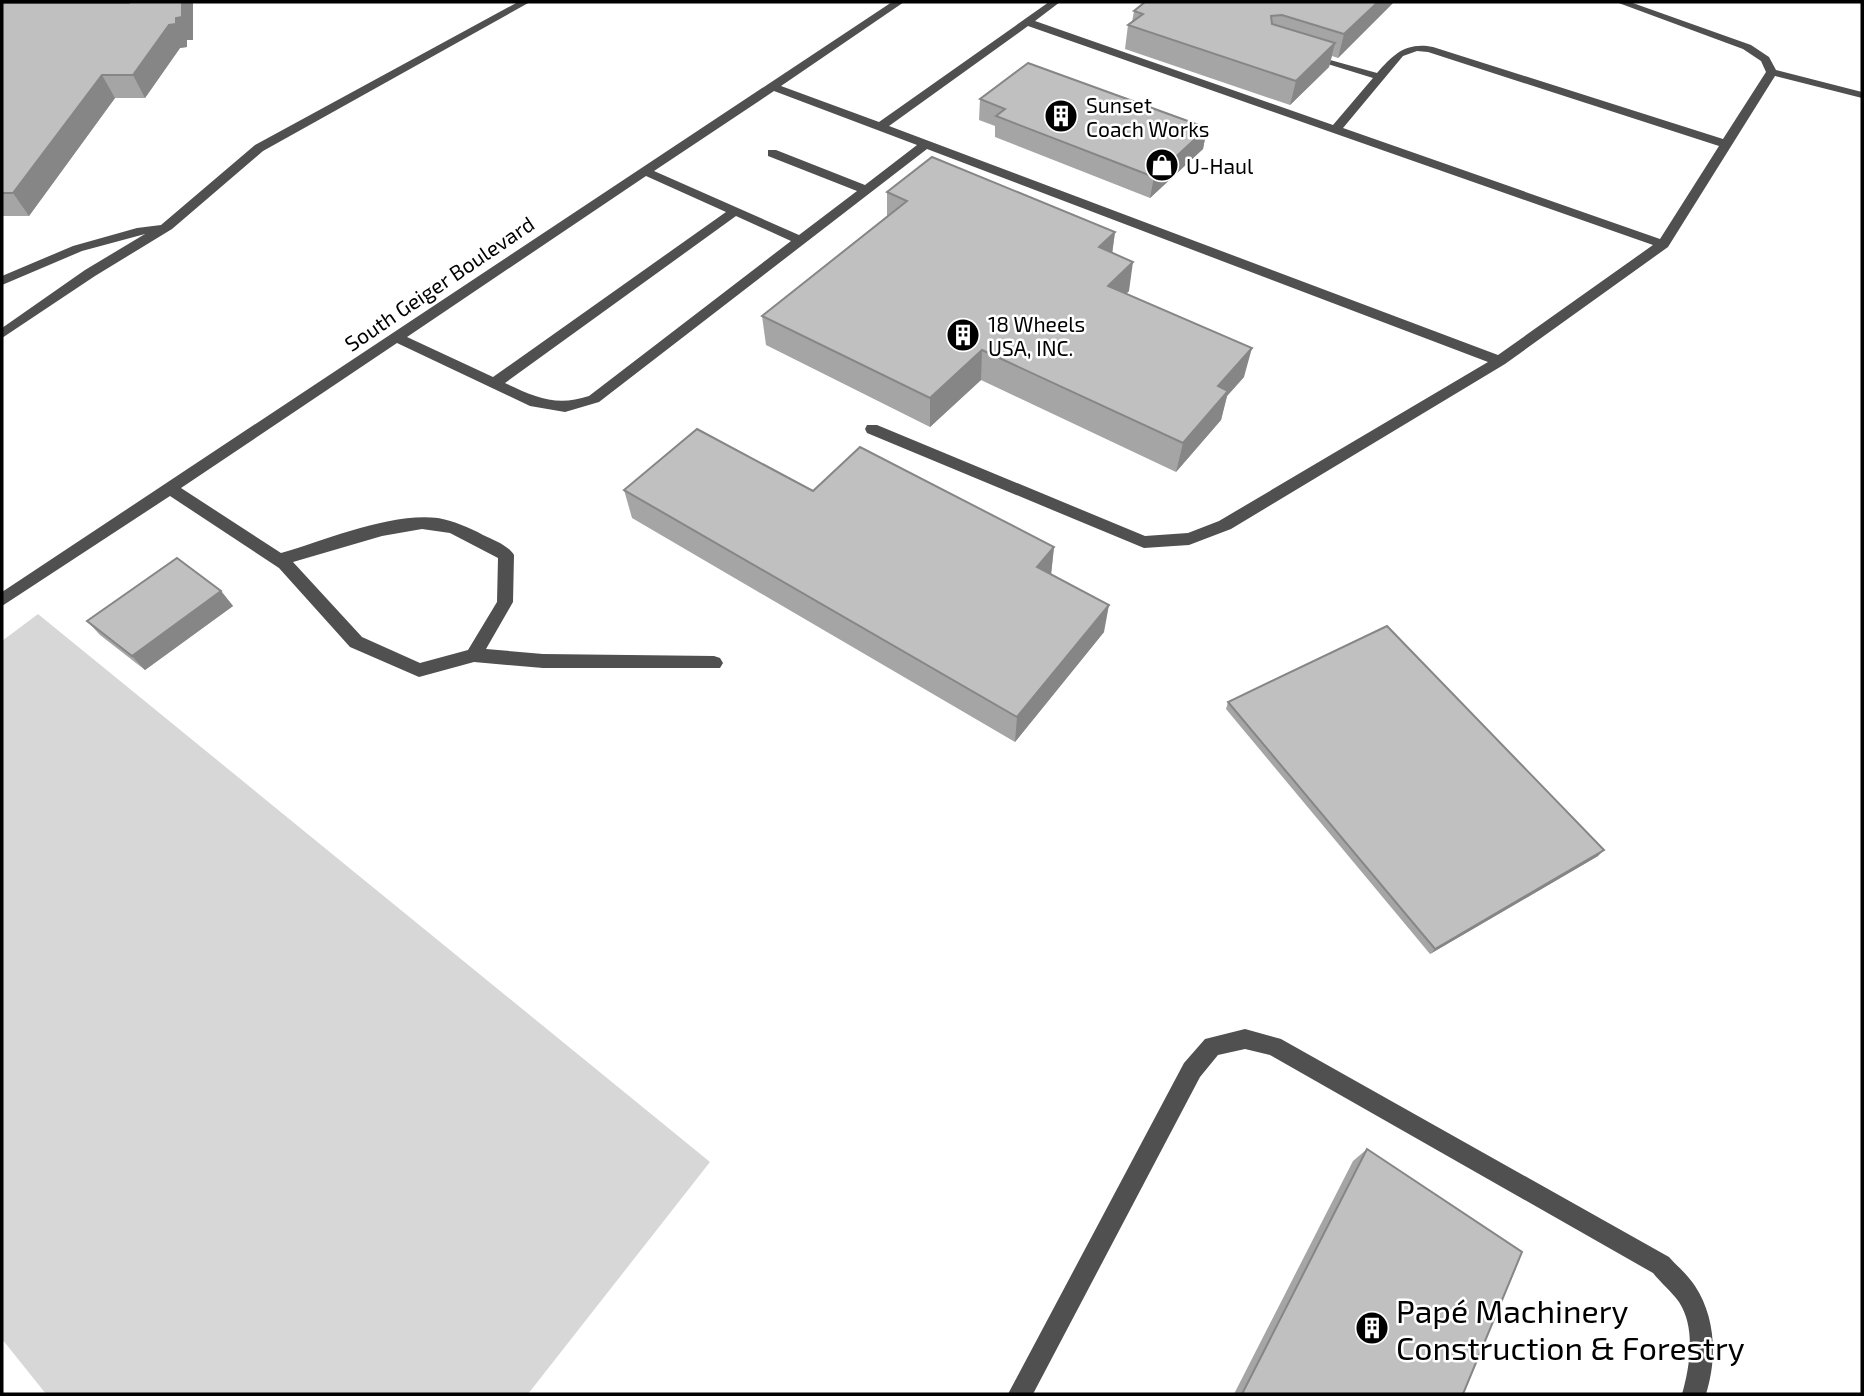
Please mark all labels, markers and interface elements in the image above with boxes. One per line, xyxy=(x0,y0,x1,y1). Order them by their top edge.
place label: Sunset Coach Works xyxy=(1086,92,1210,141)
building icon: Sunset Coach Works xyxy=(1042,97,1080,135)
shop icon: U-Haul xyxy=(1143,146,1181,184)
place label: U-Haul xyxy=(1186,153,1254,178)
street label: South Geiger Boulevard xyxy=(340,210,538,356)
place label: 18 Wheels USA, INC. xyxy=(988,311,1085,360)
building icon: 18 Wheels USA, INC. xyxy=(944,316,982,354)
place label: Papé Machinery Construction & Forestry xyxy=(1396,1291,1745,1366)
building icon: Papé Machinery Construction & Forestry xyxy=(1353,1309,1391,1347)

